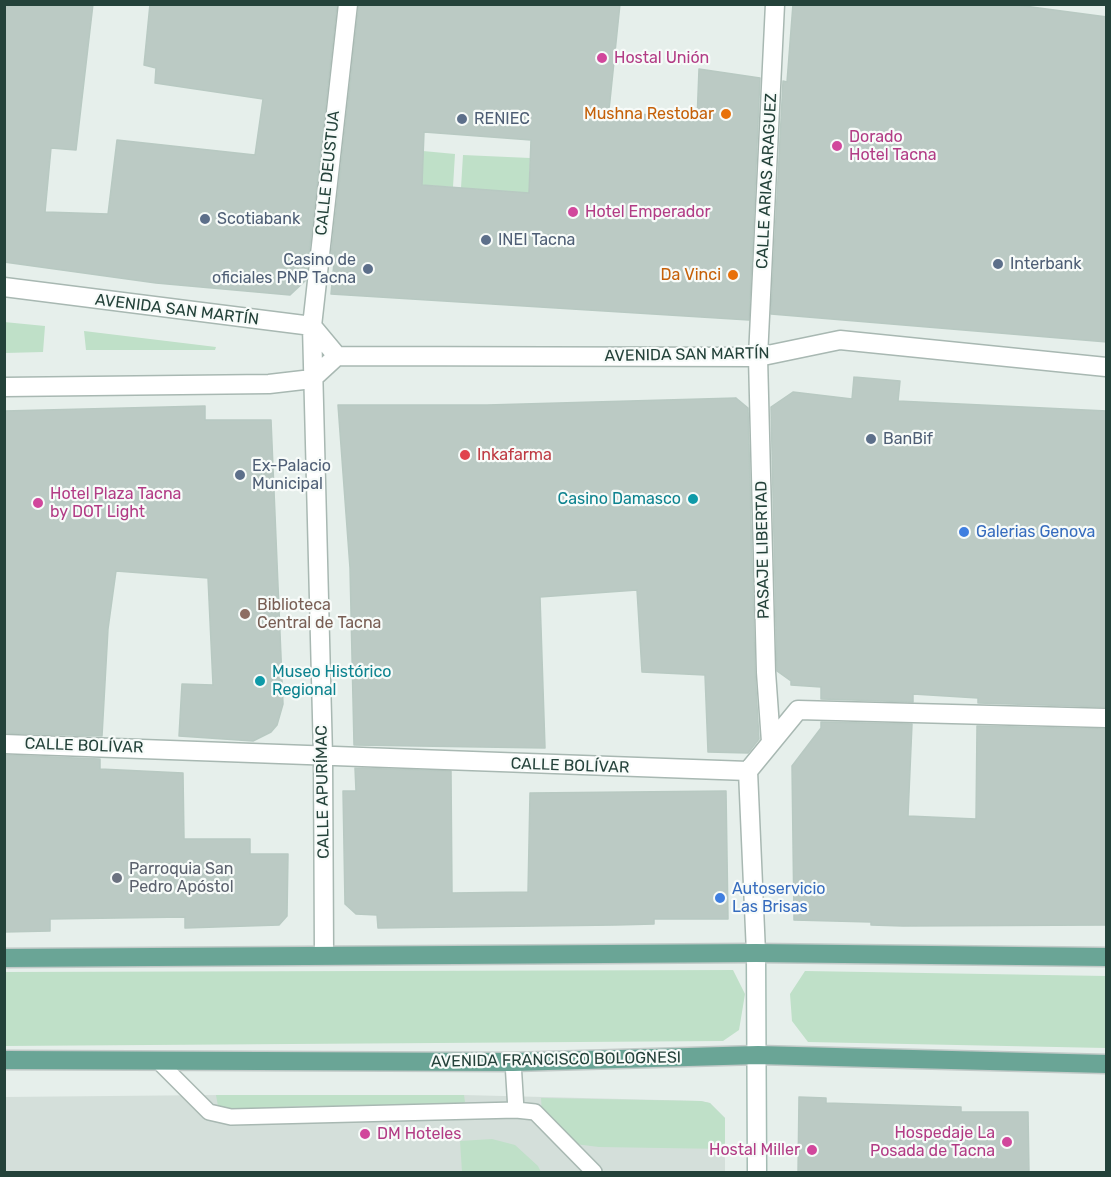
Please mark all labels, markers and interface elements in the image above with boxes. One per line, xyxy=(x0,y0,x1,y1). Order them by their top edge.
place label: Hostal Unión xyxy=(614,48,709,68)
marker: Hostal Unión xyxy=(595,51,609,65)
street label: CALLE ARIAS ARAGUEZ xyxy=(753,93,781,269)
place label: Mushna Restobar xyxy=(584,104,714,124)
marker: Mushna Restobar xyxy=(719,107,733,121)
place label: RENIEC xyxy=(474,109,530,129)
street label: CALLE DEUSTUA xyxy=(312,110,344,236)
marker: RENIEC xyxy=(455,112,469,126)
place label: Dorado Hotel Tacna xyxy=(849,127,937,165)
marker: Dorado Hotel Tacna xyxy=(830,139,844,153)
place label: Hotel Emperador xyxy=(585,202,711,222)
marker: Hotel Emperador xyxy=(566,205,580,219)
place label: Scotiabank xyxy=(217,209,300,229)
marker: Scotiabank xyxy=(198,212,212,226)
place label: INEI Tacna xyxy=(498,230,575,250)
marker: INEI Tacna xyxy=(479,233,493,247)
place label: Casino de oficiales PNP Tacna xyxy=(212,250,356,288)
place label: Interbank xyxy=(1010,254,1082,274)
marker: Interbank xyxy=(991,257,1005,271)
marker: Casino de oficiales PNP Tacna xyxy=(361,262,375,276)
place label: Da Vinci xyxy=(661,265,721,285)
marker: Da Vinci xyxy=(726,268,740,282)
street label: AVENIDA SAN MARTÍN xyxy=(94,290,260,330)
street label: AVENIDA SAN MARTÍN xyxy=(604,344,770,366)
place label: BanBif xyxy=(883,429,933,449)
marker: BanBif xyxy=(864,432,878,446)
place label: Inkafarma xyxy=(477,445,552,465)
marker: Inkafarma xyxy=(458,448,472,462)
place label: Ex-Palacio Municipal xyxy=(252,456,331,494)
marker: Ex-Palacio Municipal xyxy=(233,468,247,482)
street label: PASAJE LIBERTAD xyxy=(752,481,774,619)
place label: Hotel Plaza Tacna by DOT Light xyxy=(50,484,181,522)
place label: Casino Damasco xyxy=(558,489,681,509)
marker: Casino Damasco xyxy=(686,492,700,506)
marker: Hotel Plaza Tacna by DOT Light xyxy=(31,496,45,510)
place label: Galerias Genova xyxy=(976,522,1095,542)
marker: Galerias Genova xyxy=(957,525,971,539)
place label: Biblioteca Central de Tacna xyxy=(257,595,381,633)
marker: Biblioteca Central de Tacna xyxy=(238,607,252,621)
place label: Museo Histórico Regional xyxy=(272,662,391,700)
marker: Museo Histórico Regional xyxy=(253,674,267,688)
street label: CALLE APURÍMAC xyxy=(312,725,334,859)
street label: CALLE BOLÍVAR xyxy=(24,734,144,758)
street label: CALLE BOLÍVAR xyxy=(510,754,630,778)
place label: Parroquia San Pedro Apóstol xyxy=(129,859,234,897)
marker: Parroquia San Pedro Apóstol xyxy=(110,871,124,885)
place label: Autoservicio Las Brisas xyxy=(732,879,826,917)
marker: Autoservicio Las Brisas xyxy=(713,891,727,905)
street label: AVENIDA FRANCISCO BOLOGNESI xyxy=(431,1048,681,1072)
place label: Hospedaje La Posada de Tacna xyxy=(870,1123,995,1161)
place label: DM Hoteles xyxy=(377,1124,461,1144)
marker: DM Hoteles xyxy=(358,1127,372,1141)
marker: Hospedaje La Posada de Tacna xyxy=(1000,1135,1014,1149)
place label: Hostal Miller xyxy=(709,1140,800,1160)
marker: Hostal Miller xyxy=(805,1143,819,1157)

